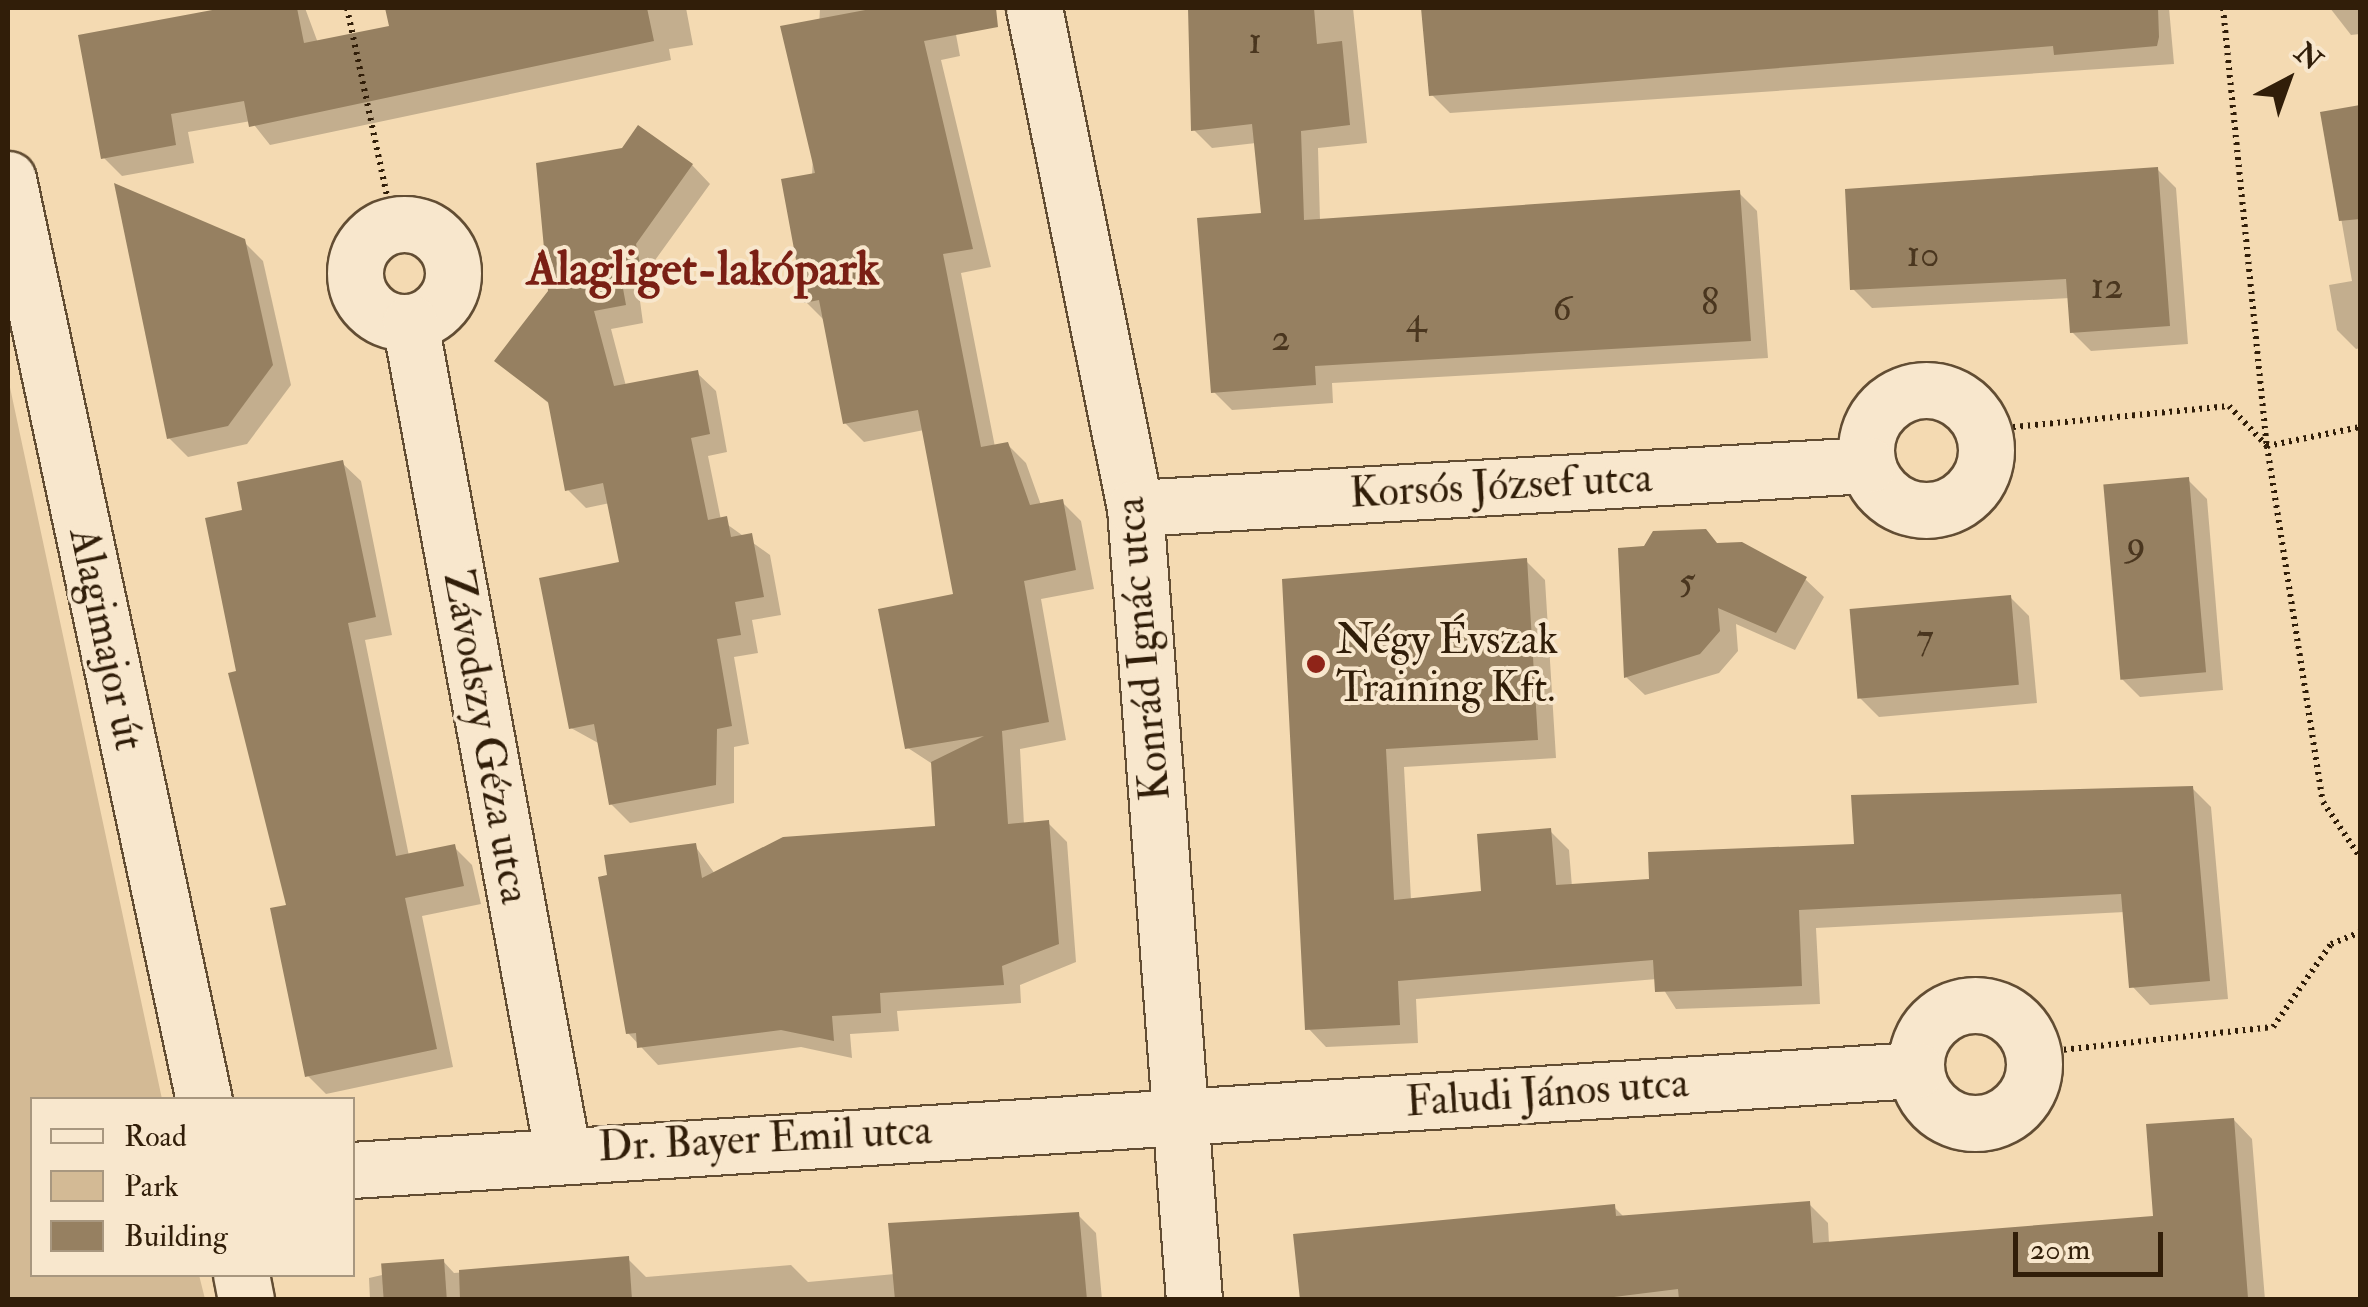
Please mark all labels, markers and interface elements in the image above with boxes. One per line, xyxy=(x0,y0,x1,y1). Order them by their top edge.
house number: 1 xyxy=(1248,19,1262,65)
north arrow xyxy=(2238,30,2338,130)
text: N xyxy=(2287,36,2329,78)
house number: 10 xyxy=(1907,232,1939,278)
district label: Alagliget-lakópark xyxy=(527,241,879,299)
house number: 12 xyxy=(2091,264,2123,310)
house number: 8 xyxy=(1701,280,1719,326)
house number: 6 xyxy=(1552,286,1572,332)
house number: 4 xyxy=(1406,298,1426,344)
house number: 2 xyxy=(1271,316,1291,362)
street label: Korsós József utca xyxy=(1348,453,1654,519)
street label: Konrád Ignác utca xyxy=(1105,495,1181,803)
street label: Alagimajor út xyxy=(58,523,154,755)
house number: 9 xyxy=(2126,523,2146,569)
house number: 5 xyxy=(1679,559,1695,605)
street label: Závodszy Géza utca xyxy=(432,566,540,908)
place label: Négy Évszak Training Kft. xyxy=(1336,615,1558,714)
house number: 7 xyxy=(1916,615,1934,661)
marker: Négy Évszak Training Kft. xyxy=(1305,653,1327,675)
street label: Faludi János utca xyxy=(1404,1058,1690,1128)
legend xyxy=(30,1097,355,1277)
street label: Dr. Bayer Emil utca xyxy=(597,1105,933,1173)
text: Road xyxy=(124,1118,187,1155)
text: Park xyxy=(124,1168,179,1205)
scale bar xyxy=(2018,1212,2168,1274)
text: Building xyxy=(124,1218,228,1255)
text: 20 m xyxy=(2030,1231,2090,1268)

